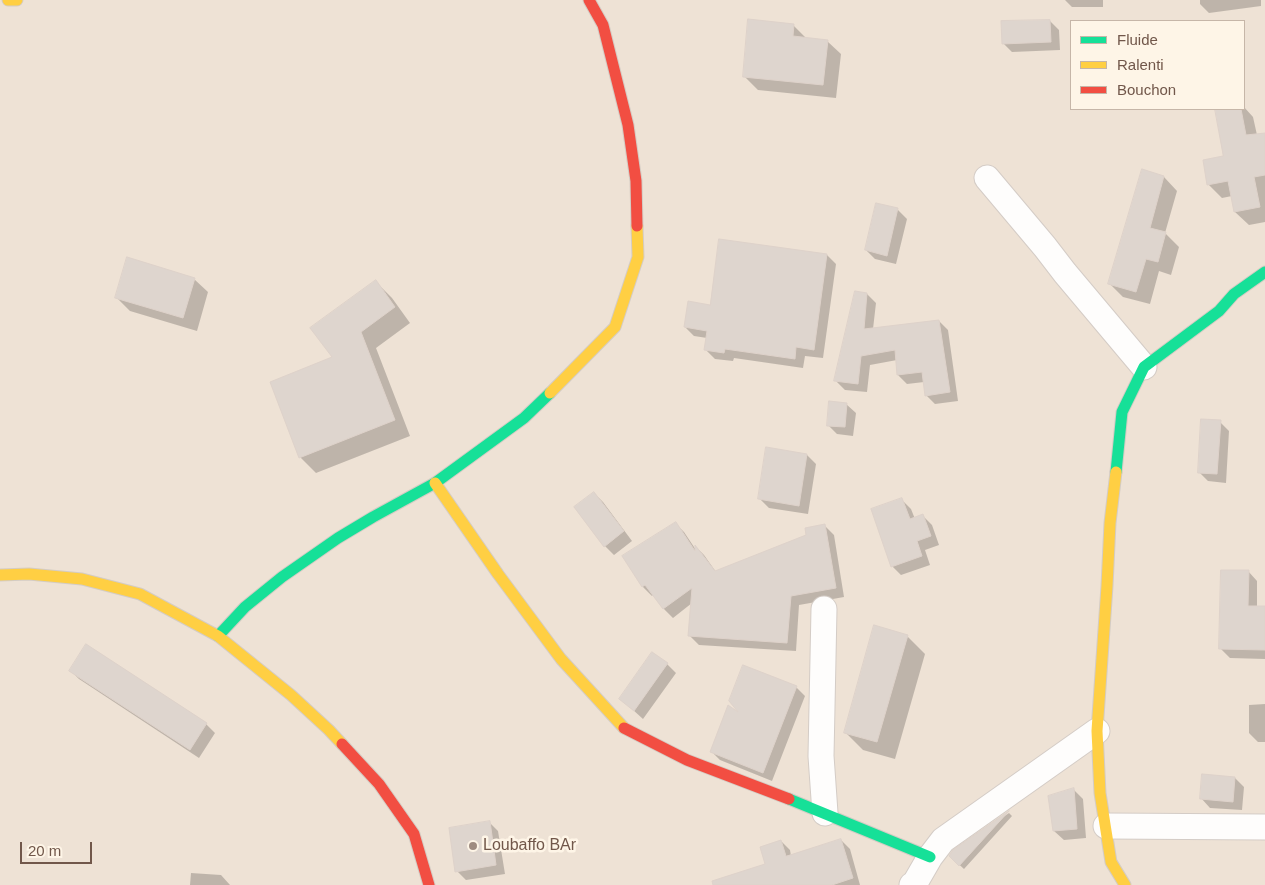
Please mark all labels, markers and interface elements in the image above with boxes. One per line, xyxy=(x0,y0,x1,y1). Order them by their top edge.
legend xyxy=(1070,20,1245,110)
text: Fluide xyxy=(1117,31,1158,48)
text: Ralenti xyxy=(1117,56,1164,73)
text: Bouchon xyxy=(1117,81,1176,98)
scale bar xyxy=(22,832,95,864)
place label: Loubaffo BAr xyxy=(483,836,576,856)
marker: Loubaffo BAr xyxy=(467,840,479,852)
text: 20 m xyxy=(28,842,61,859)

